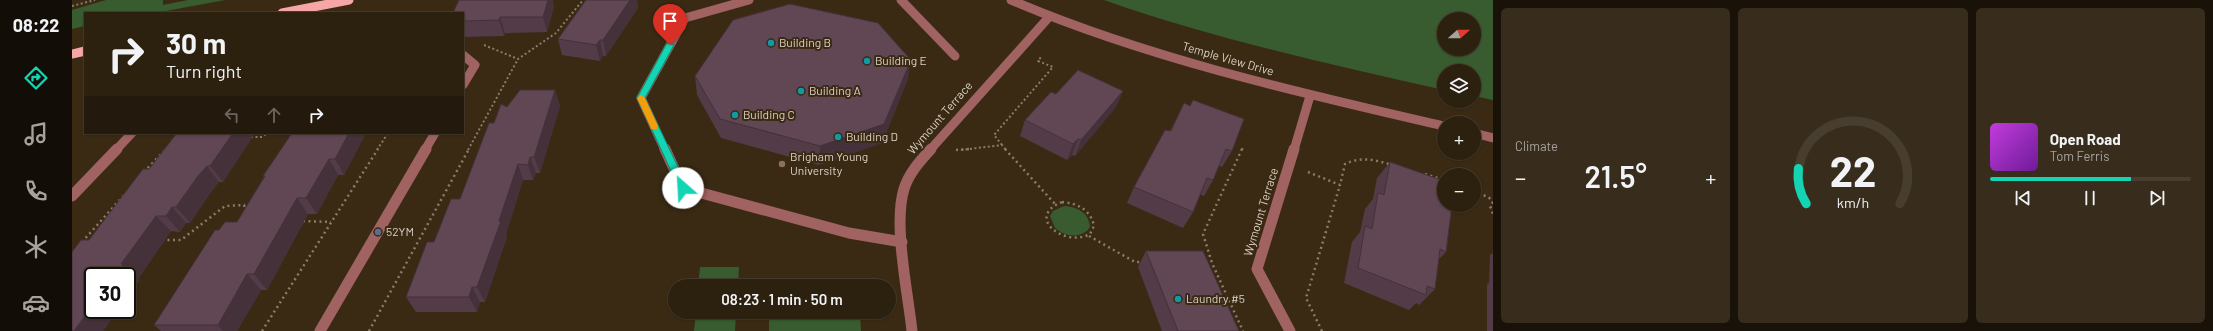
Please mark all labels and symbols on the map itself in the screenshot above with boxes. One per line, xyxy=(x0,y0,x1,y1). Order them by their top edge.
pin xyxy=(653,4,687,45)
north arrow xyxy=(1437,12,1481,56)
place label: Building B xyxy=(779,35,831,49)
marker: Building B xyxy=(766,38,776,48)
street label: Temple View Drive xyxy=(1181,38,1276,78)
place label: Building E xyxy=(875,53,927,67)
marker: Building E xyxy=(862,56,872,66)
street label: Wymount Terrace xyxy=(904,78,975,157)
place label: Building A xyxy=(809,83,861,97)
marker: Building A xyxy=(796,86,806,96)
place label: Building C xyxy=(743,107,795,121)
marker: Building C xyxy=(730,110,740,120)
place label: Building D xyxy=(846,129,898,143)
marker: Building D xyxy=(833,132,843,142)
place label: Brigham Young University xyxy=(790,149,868,177)
marker: Brigham Young University xyxy=(777,159,787,169)
street label: Wymount Terrace xyxy=(1240,166,1280,258)
position arrow xyxy=(662,167,704,209)
place label: 52YM xyxy=(386,224,414,238)
marker: 52YM xyxy=(373,227,383,237)
speed limit sign: 30 xyxy=(84,267,136,319)
place label: Laundry #5 xyxy=(1186,291,1245,305)
marker: Laundry #5 xyxy=(1173,294,1183,304)

